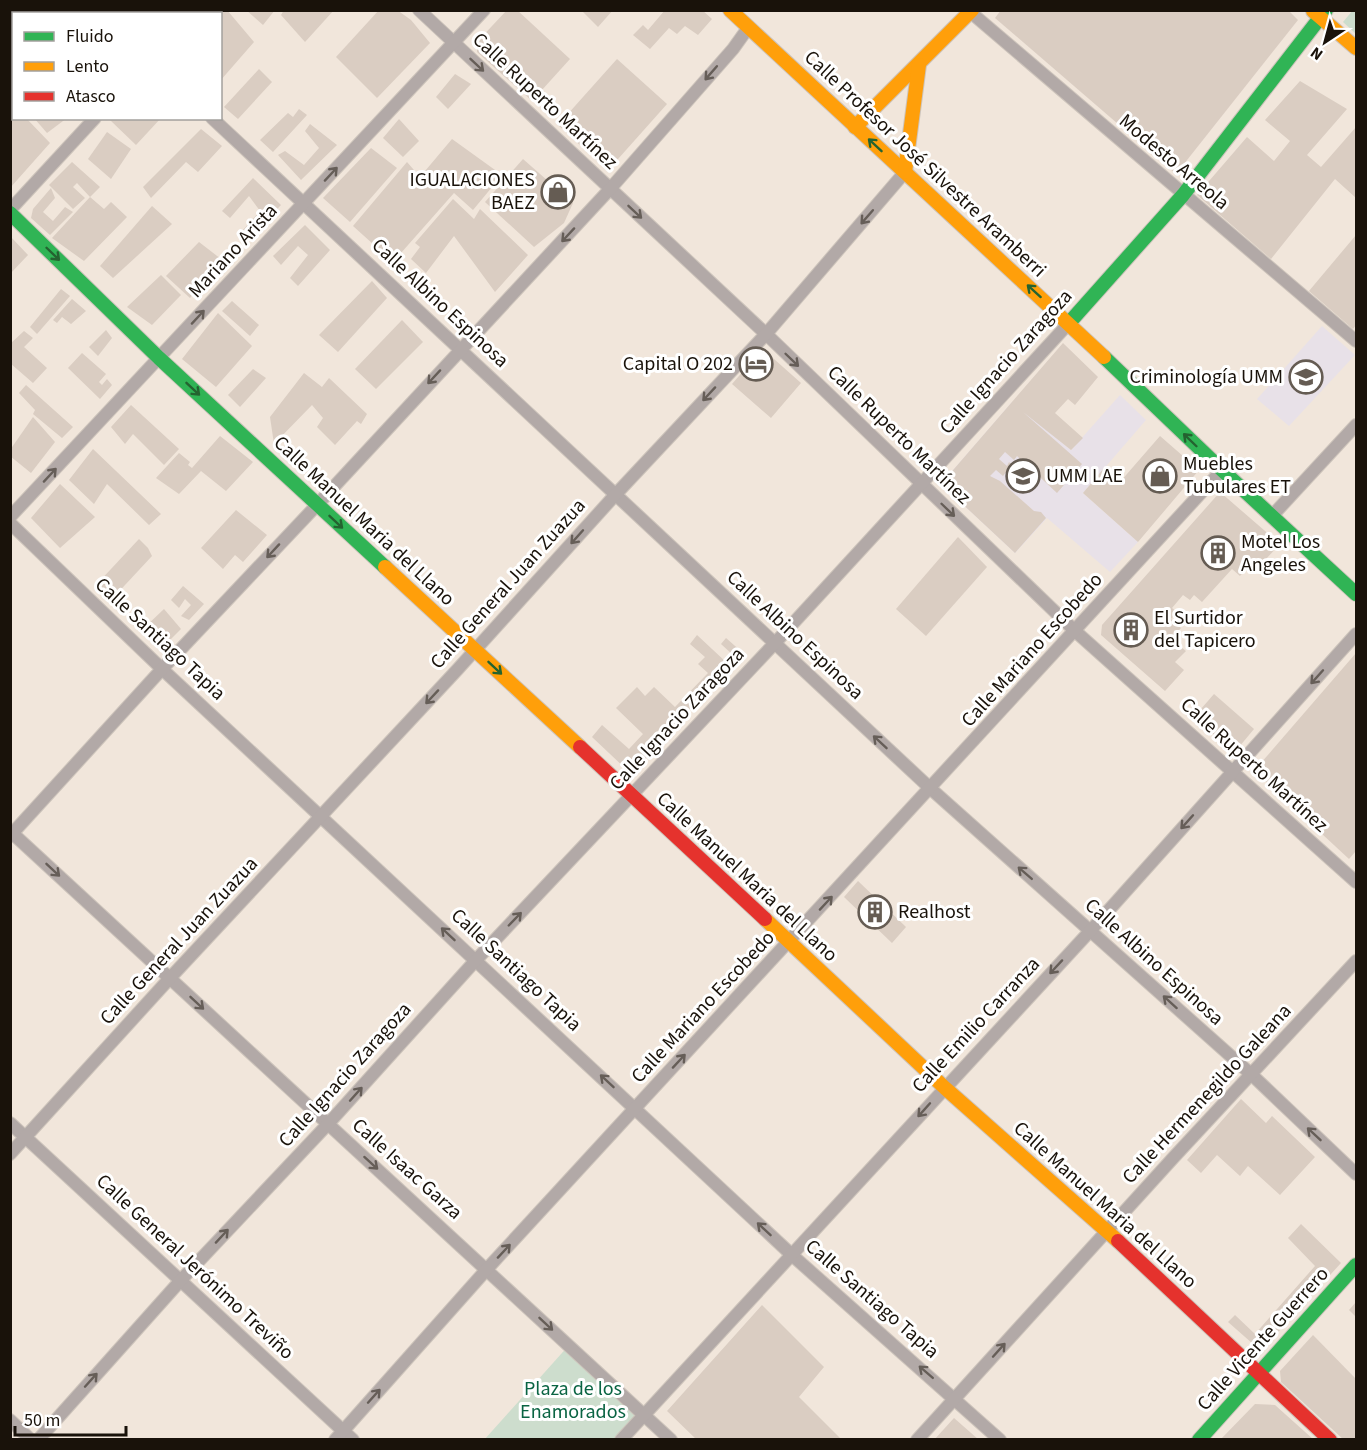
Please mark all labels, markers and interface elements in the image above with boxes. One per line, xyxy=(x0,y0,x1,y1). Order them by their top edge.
legend xyxy=(12,12,222,120)
north arrow xyxy=(1295,12,1355,72)
text: Fluido xyxy=(66,24,113,49)
street label: Calle Ruperto Martínez xyxy=(466,26,624,176)
text: N xyxy=(1306,41,1328,65)
street label: Calle Profesor José Silvestre Aramberri xyxy=(798,44,1052,284)
text: Lento xyxy=(66,54,109,79)
one-way arrow xyxy=(469,57,484,72)
one-way arrow xyxy=(704,65,718,80)
text: Atasco xyxy=(66,84,115,109)
street label: Modesto Arreola xyxy=(1113,108,1235,216)
one-way arrow xyxy=(867,138,882,152)
place label: IGUALACIONES BAEZ xyxy=(409,166,535,217)
one-way arrow xyxy=(324,167,338,182)
shop icon: IGUALACIONES BAEZ xyxy=(540,174,576,210)
street label: Mariano Arista xyxy=(182,198,284,304)
one-way arrow xyxy=(627,205,642,219)
one-way arrow xyxy=(860,209,873,225)
one-way arrow xyxy=(560,227,575,242)
street label: Calle Albino Espinosa xyxy=(365,232,515,374)
one-way arrow xyxy=(45,247,60,261)
street label: Calle Ignacio Zaragoza xyxy=(933,283,1079,441)
one-way arrow xyxy=(1027,284,1042,298)
one-way arrow xyxy=(191,309,205,324)
hotel icon: Capital O 202 xyxy=(738,346,774,382)
place label: Capital O 202 xyxy=(623,350,733,378)
one-way arrow xyxy=(785,352,800,367)
street label: Calle Ruperto Martínez xyxy=(821,359,977,511)
school or university icon: Criminología UMM xyxy=(1288,359,1324,395)
place label: Criminología UMM xyxy=(1129,363,1283,391)
one-way arrow xyxy=(428,369,442,384)
one-way arrow xyxy=(185,382,200,396)
one-way arrow xyxy=(702,387,717,402)
street label: Calle Manuel Maria del Llano xyxy=(267,429,461,613)
one-way arrow xyxy=(1183,433,1198,447)
place label: Muebles Tubulares ET xyxy=(1183,450,1291,501)
school or university icon: UMM LAE xyxy=(1005,458,1041,494)
shop icon: Muebles Tubulares ET xyxy=(1142,458,1178,494)
place label: UMM LAE xyxy=(1046,462,1123,490)
one-way arrow xyxy=(43,467,58,482)
street label: Calle General Juan Zuazua xyxy=(424,493,592,675)
one-way arrow xyxy=(940,502,955,517)
one-way arrow xyxy=(328,515,343,529)
place label: Motel Los Angeles xyxy=(1241,528,1320,579)
one-way arrow xyxy=(570,529,584,544)
building icon: Motel Los Angeles xyxy=(1200,535,1236,571)
one-way arrow xyxy=(267,543,281,558)
street label: Calle Albino Espinosa xyxy=(720,564,870,706)
street label: Calle Mariano Escobedo xyxy=(955,567,1109,733)
street label: Calle Santiago Tapia xyxy=(89,571,231,707)
place label: El Surtidor del Tapicero xyxy=(1154,604,1256,655)
building icon: El Surtidor del Tapicero xyxy=(1113,612,1149,648)
street label: Calle Ignacio Zaragoza xyxy=(603,641,751,797)
one-way arrow xyxy=(487,661,502,675)
one-way arrow xyxy=(1311,669,1324,685)
one-way arrow xyxy=(425,690,439,705)
street label: Calle Ruperto Martínez xyxy=(1174,691,1334,839)
one-way arrow xyxy=(873,735,888,749)
street label: Calle Manuel Maria del Llano xyxy=(650,785,844,969)
one-way arrow xyxy=(1180,814,1194,829)
street label: Calle General Juan Zuazua xyxy=(94,851,264,1031)
one-way arrow xyxy=(46,863,61,878)
one-way arrow xyxy=(1017,866,1033,880)
street label: Calle Albino Espinosa xyxy=(1078,892,1230,1032)
building icon: Realhost xyxy=(857,894,893,930)
one-way arrow xyxy=(819,895,833,910)
place label: Realhost xyxy=(898,898,971,926)
street label: Calle Santiago Tapia xyxy=(445,902,587,1038)
one-way arrow xyxy=(508,911,523,926)
street label: Calle Mariano Escobedo xyxy=(625,925,781,1089)
one-way arrow xyxy=(441,927,456,941)
street label: Calle Emilio Carranza xyxy=(906,951,1046,1099)
one-way arrow xyxy=(1050,959,1064,974)
one-way arrow xyxy=(189,995,204,1009)
one-way arrow xyxy=(1163,995,1178,1009)
street label: Calle Ignacio Zaragoza xyxy=(272,996,418,1154)
street label: Calle Hermenegildo Galeana xyxy=(1116,998,1298,1190)
one-way arrow xyxy=(672,1054,687,1069)
one-way arrow xyxy=(599,1074,614,1088)
one-way arrow xyxy=(349,1086,363,1101)
one-way arrow xyxy=(917,1103,931,1118)
street label: Calle Isaac Garza xyxy=(346,1112,468,1226)
street label: Calle Manuel Maria del Llano xyxy=(1007,1115,1203,1295)
one-way arrow xyxy=(1307,1127,1322,1141)
one-way arrow xyxy=(363,1156,378,1170)
street label: Calle General Jerónimo Treviño xyxy=(90,1168,300,1366)
one-way arrow xyxy=(757,1222,772,1236)
one-way arrow xyxy=(215,1229,229,1244)
street label: Calle Santiago Tapia xyxy=(799,1233,945,1365)
one-way arrow xyxy=(497,1243,512,1258)
street label: Calle Vicente Guerrero xyxy=(1191,1261,1335,1417)
one-way arrow xyxy=(538,1316,553,1331)
one-way arrow xyxy=(992,1343,1006,1358)
one-way arrow xyxy=(919,1365,934,1379)
one-way arrow xyxy=(84,1373,98,1388)
park label: Plaza de los Enamorados xyxy=(520,1375,626,1426)
one-way arrow xyxy=(367,1389,381,1404)
scale bar xyxy=(15,1399,126,1437)
text: 50 m xyxy=(24,1408,60,1433)

